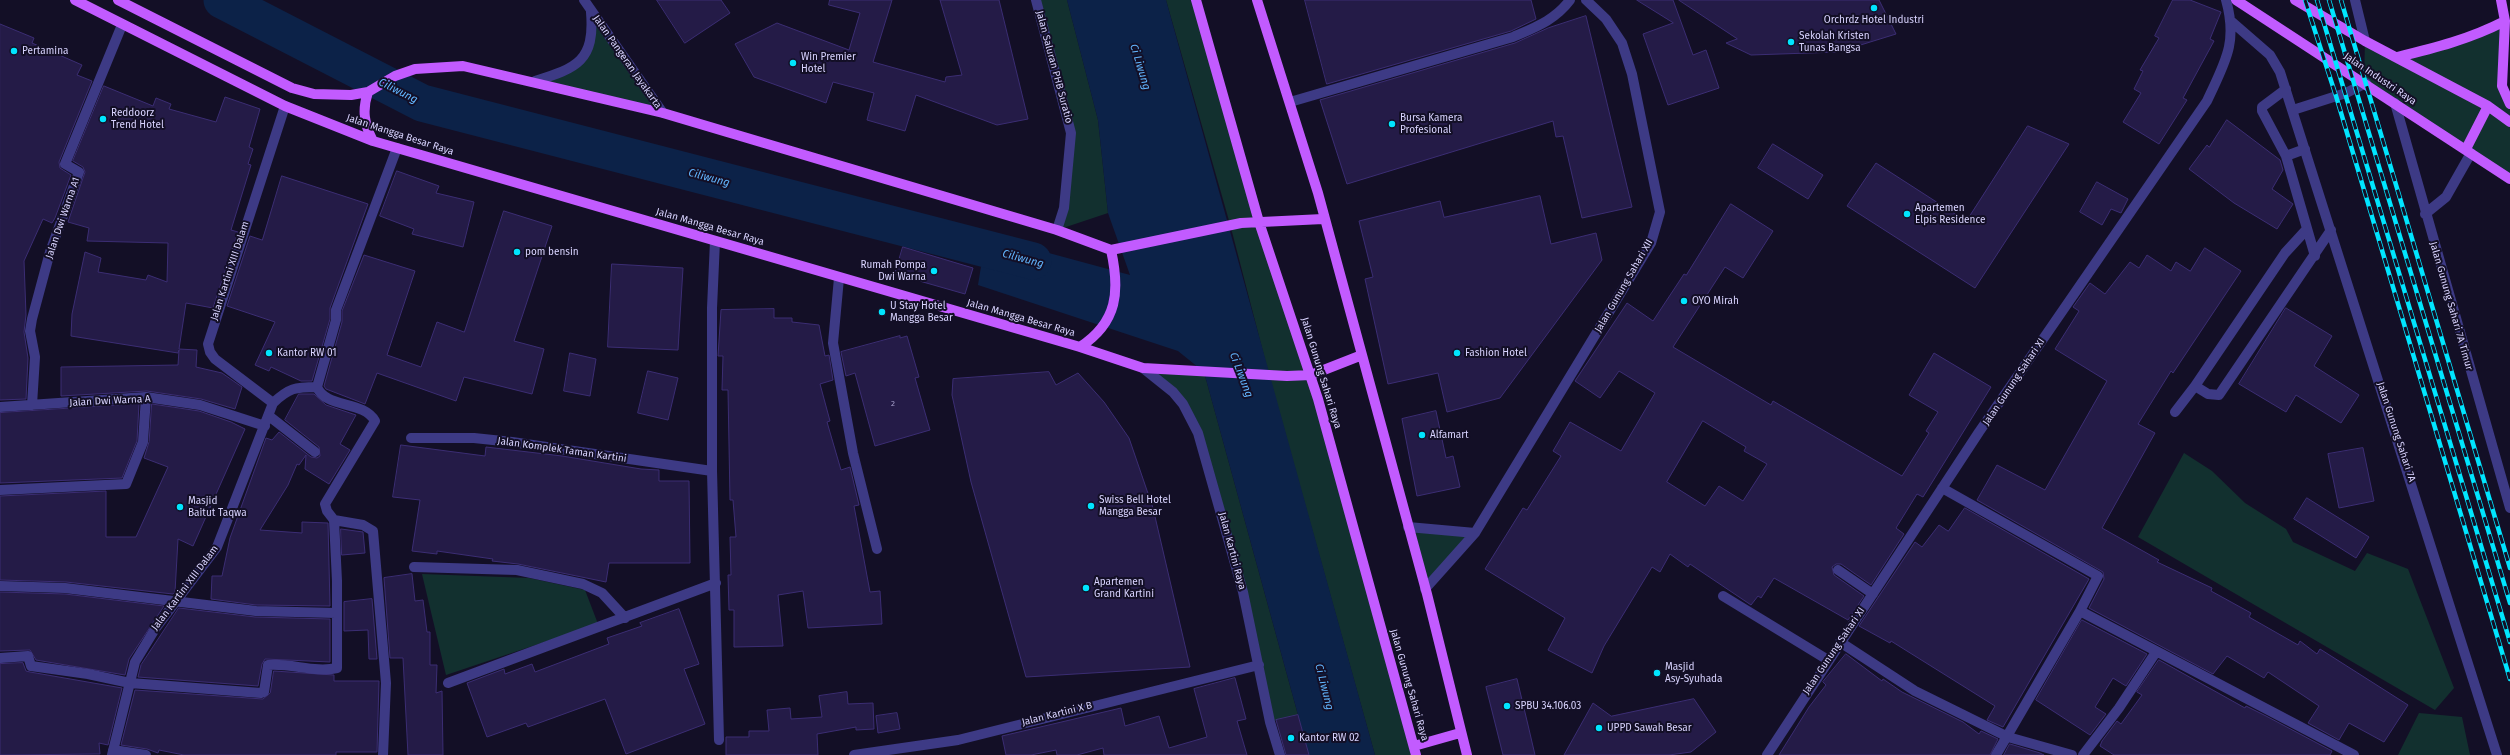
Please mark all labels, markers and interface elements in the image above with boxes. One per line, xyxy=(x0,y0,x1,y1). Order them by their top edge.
marker: Orchrdz Hotel Industri xyxy=(1869,3,1879,13)
street label: Jalan Saluran PHB Suratio xyxy=(1033,9,1075,125)
street label: Jalan Pangeran Jayakarta xyxy=(590,13,664,111)
place label: Orchrdz Hotel Industri xyxy=(1824,14,1924,26)
place label: Sekolah Kristen Tunas Bangsa xyxy=(1799,30,1870,54)
marker: Sekolah Kristen Tunas Bangsa xyxy=(1786,37,1796,47)
water label: Ci Liwung xyxy=(1127,42,1153,92)
place label: Pertamina xyxy=(22,45,68,57)
marker: Pertamina xyxy=(9,46,19,56)
street label: Jalan Industri Raya xyxy=(2341,50,2419,108)
place label: Win Premier Hotel xyxy=(801,51,856,74)
marker: Win Premier Hotel xyxy=(788,58,798,68)
water label: Ciliwung xyxy=(376,76,420,106)
place label: Reddoorz Trend Hotel xyxy=(111,107,164,130)
street label: Jalan Mangga Besar Raya xyxy=(345,112,455,158)
place label: Bursa Kamera Profesional xyxy=(1400,112,1462,136)
marker: Reddoorz Trend Hotel xyxy=(98,114,108,124)
marker: Bursa Kamera Profesional xyxy=(1387,119,1397,129)
water label: Ciliwung xyxy=(687,166,731,190)
street label: Jalan Dwi Warna A1 xyxy=(43,176,83,260)
place label: Apartemen Elpis Residence xyxy=(1915,202,1985,226)
street label: Jalan Mangga Besar Raya xyxy=(654,206,766,248)
marker: Apartemen Elpis Residence xyxy=(1902,209,1912,219)
street label: Jalan Kartini XIII Dalam xyxy=(208,220,252,322)
street label: Jalan Gunung Sahari XII xyxy=(1592,237,1656,335)
street label: Jalan Gunung Sahari 7A Timur xyxy=(2427,240,2475,372)
place label: pom bensin xyxy=(525,246,579,258)
marker: pom bensin xyxy=(512,247,522,257)
water label: Ciliwung xyxy=(1001,247,1045,271)
place label: Rumah Pompa Dwi Warna xyxy=(860,259,926,282)
marker: Rumah Pompa Dwi Warna xyxy=(929,266,939,276)
place label: OYO Mirah xyxy=(1692,295,1739,307)
marker: OYO Mirah xyxy=(1679,296,1689,306)
street label: Jalan Mangga Besar Raya xyxy=(965,297,1077,339)
place label: U Stay Hotel Mangga Besar xyxy=(890,300,953,324)
marker: U Stay Hotel Mangga Besar xyxy=(877,307,887,317)
street label: Jalan Gunung Sahari Raya xyxy=(1298,316,1344,430)
street label: Jalan Gunung Sahari XI xyxy=(1980,336,2048,428)
place label: Kantor RW 01 xyxy=(277,347,337,359)
place label: Fashion Hotel xyxy=(1465,347,1527,359)
marker: Kantor RW 01 xyxy=(264,348,274,358)
marker: Fashion Hotel xyxy=(1452,348,1462,358)
water label: Ci Liwung xyxy=(1226,350,1256,400)
street label: Jalan Gunung Sahari 7A xyxy=(2374,381,2418,483)
street label: Jalan Dwi Warna A xyxy=(69,393,151,409)
house number: 2 xyxy=(891,399,895,409)
place label: Alfamart xyxy=(1430,429,1469,441)
marker: Alfamart xyxy=(1417,430,1427,440)
street label: Jalan Komplek Taman Kartini xyxy=(497,435,627,465)
place label: Swiss Bell Hotel Mangga Besar xyxy=(1099,494,1171,518)
place label: Masjid Baitut Taqwa xyxy=(188,495,247,518)
marker: Swiss Bell Hotel Mangga Besar xyxy=(1086,501,1096,511)
marker: Masjid Baitut Taqwa xyxy=(175,502,185,512)
street label: Jalan Kartini Raya xyxy=(1216,511,1248,591)
street label: Jalan Kartini XIII Dalam xyxy=(149,543,221,633)
place label: Apartemen Grand Kartini xyxy=(1094,576,1154,600)
marker: Apartemen Grand Kartini xyxy=(1081,583,1091,593)
street label: Jalan Gunung Sahari XI xyxy=(1800,605,1868,697)
street label: Jalan Gunung Sahari Raya xyxy=(1387,628,1431,742)
place label: Masjid Asy-Syuhada xyxy=(1665,661,1722,684)
water label: Ci Liwung xyxy=(1312,662,1336,712)
marker: Masjid Asy-Syuhada xyxy=(1652,668,1662,678)
street label: Jalan Kartini X B xyxy=(1021,699,1093,729)
place label: SPBU 34.106.03 xyxy=(1515,700,1581,712)
marker: SPBU 34.106.03 xyxy=(1502,701,1512,711)
place label: UPPD Sawah Besar xyxy=(1607,722,1692,734)
marker: UPPD Sawah Besar xyxy=(1594,723,1604,733)
place label: Kantor RW 02 xyxy=(1299,732,1359,744)
marker: Kantor RW 02 xyxy=(1286,733,1296,743)

